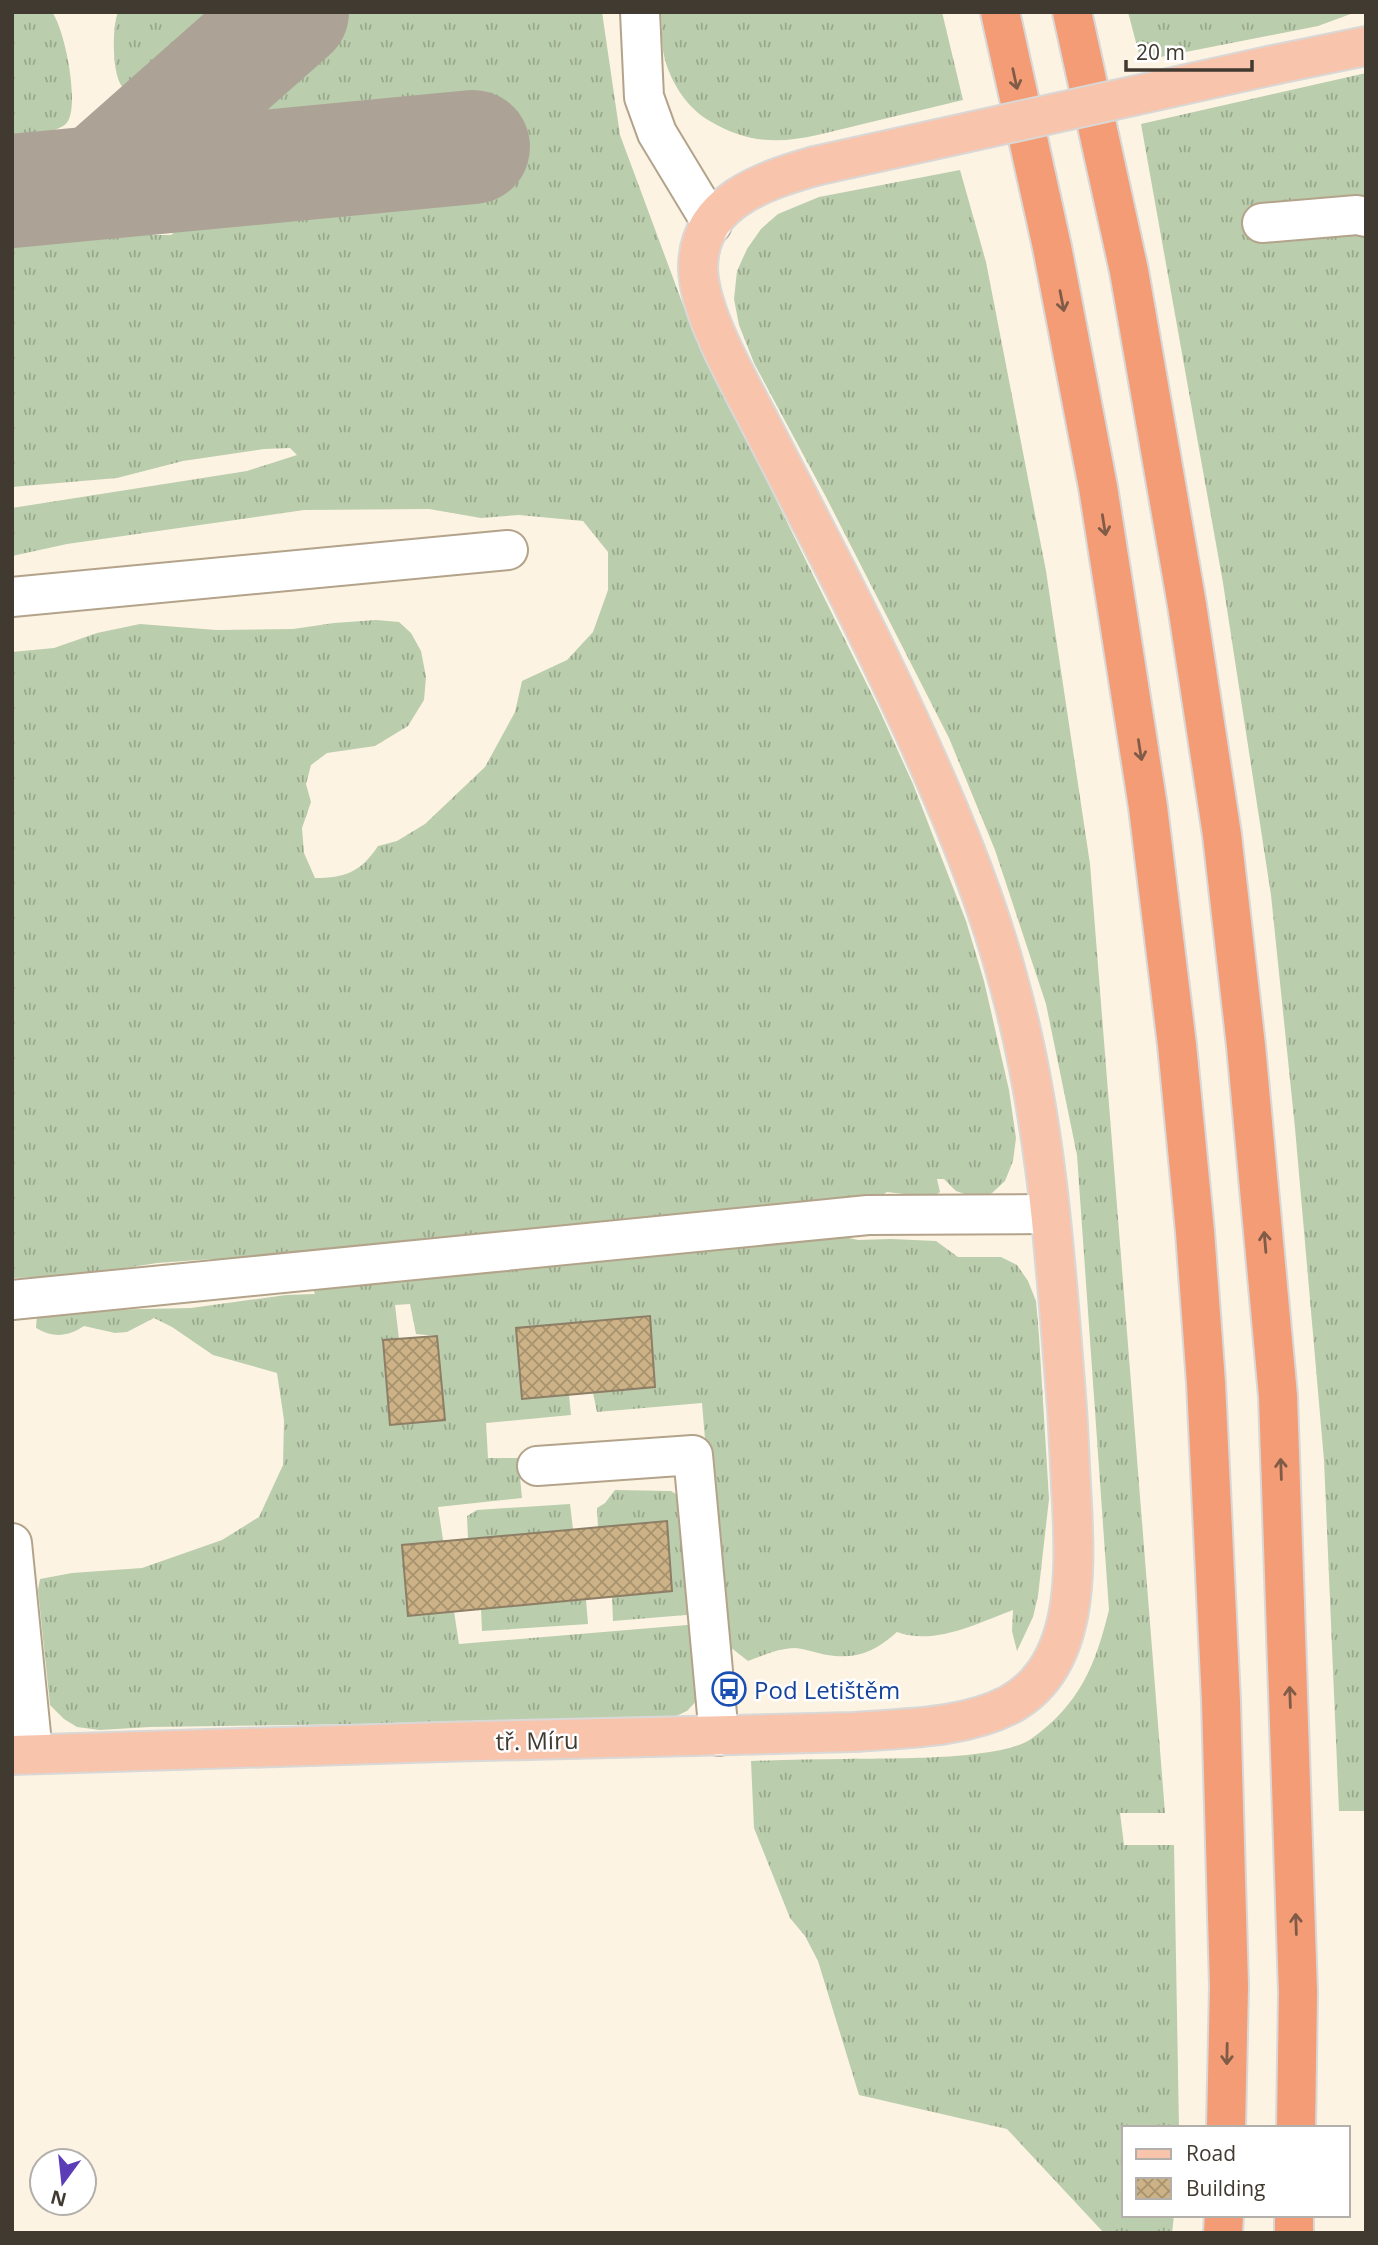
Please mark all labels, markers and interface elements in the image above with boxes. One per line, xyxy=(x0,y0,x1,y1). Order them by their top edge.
scale bar xyxy=(1126,28,1252,72)
text: 20 m xyxy=(1136,38,1185,66)
one-way arrow xyxy=(1008,67,1022,90)
one-way arrow xyxy=(1056,289,1070,312)
one-way arrow xyxy=(1098,513,1111,536)
one-way arrow xyxy=(1133,738,1146,761)
one-way arrow xyxy=(1259,1232,1272,1254)
one-way arrow xyxy=(1274,1458,1287,1481)
bus stop icon: Pod Letištěm xyxy=(710,1670,748,1708)
place label: Pod Letištěm xyxy=(754,1673,900,1706)
one-way arrow xyxy=(1283,1685,1296,1708)
street label: tř. Míru xyxy=(495,1723,579,1757)
one-way arrow xyxy=(1290,1913,1303,1936)
one-way arrow xyxy=(1221,2042,1234,2065)
legend xyxy=(1122,2126,1350,2217)
text: Road xyxy=(1186,2139,1236,2167)
north arrow xyxy=(28,2147,98,2217)
text: Building xyxy=(1186,2174,1265,2202)
text: N xyxy=(48,2184,69,2213)

